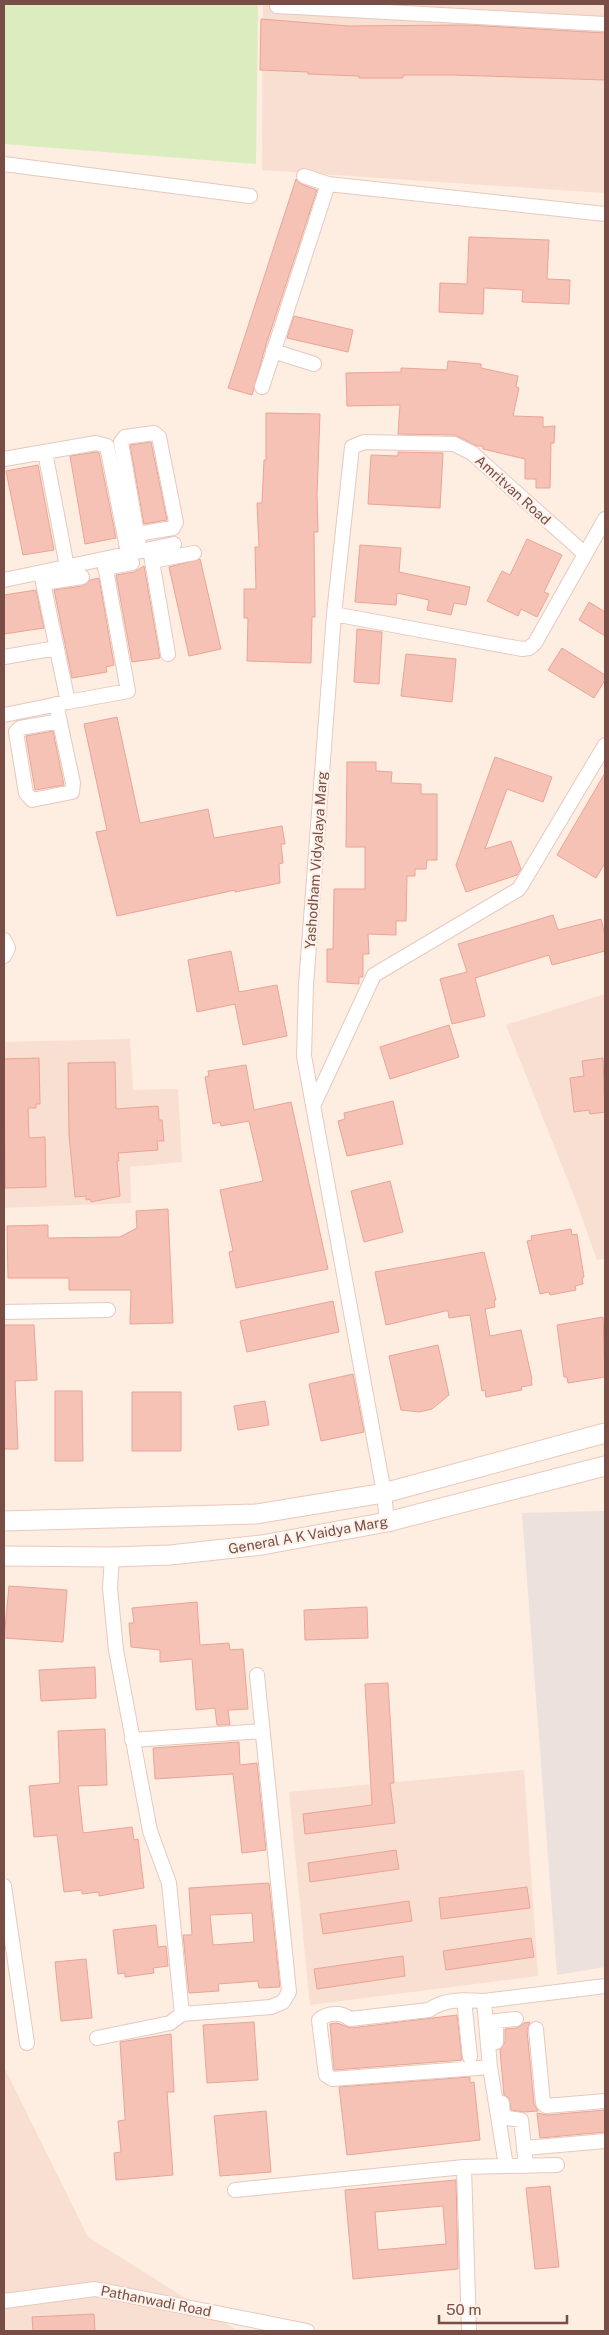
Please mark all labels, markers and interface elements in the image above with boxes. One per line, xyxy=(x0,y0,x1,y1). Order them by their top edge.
street label: Amritvan Road xyxy=(472,452,554,528)
street label: Yashodham Vidyalaya Marg xyxy=(302,770,330,949)
street label: General A K Vaidya Marg xyxy=(227,1513,389,1557)
street label: Pathanwadi Road xyxy=(99,2282,213,2320)
scale bar xyxy=(439,2292,566,2324)
text: 50 m xyxy=(446,2301,481,2318)

